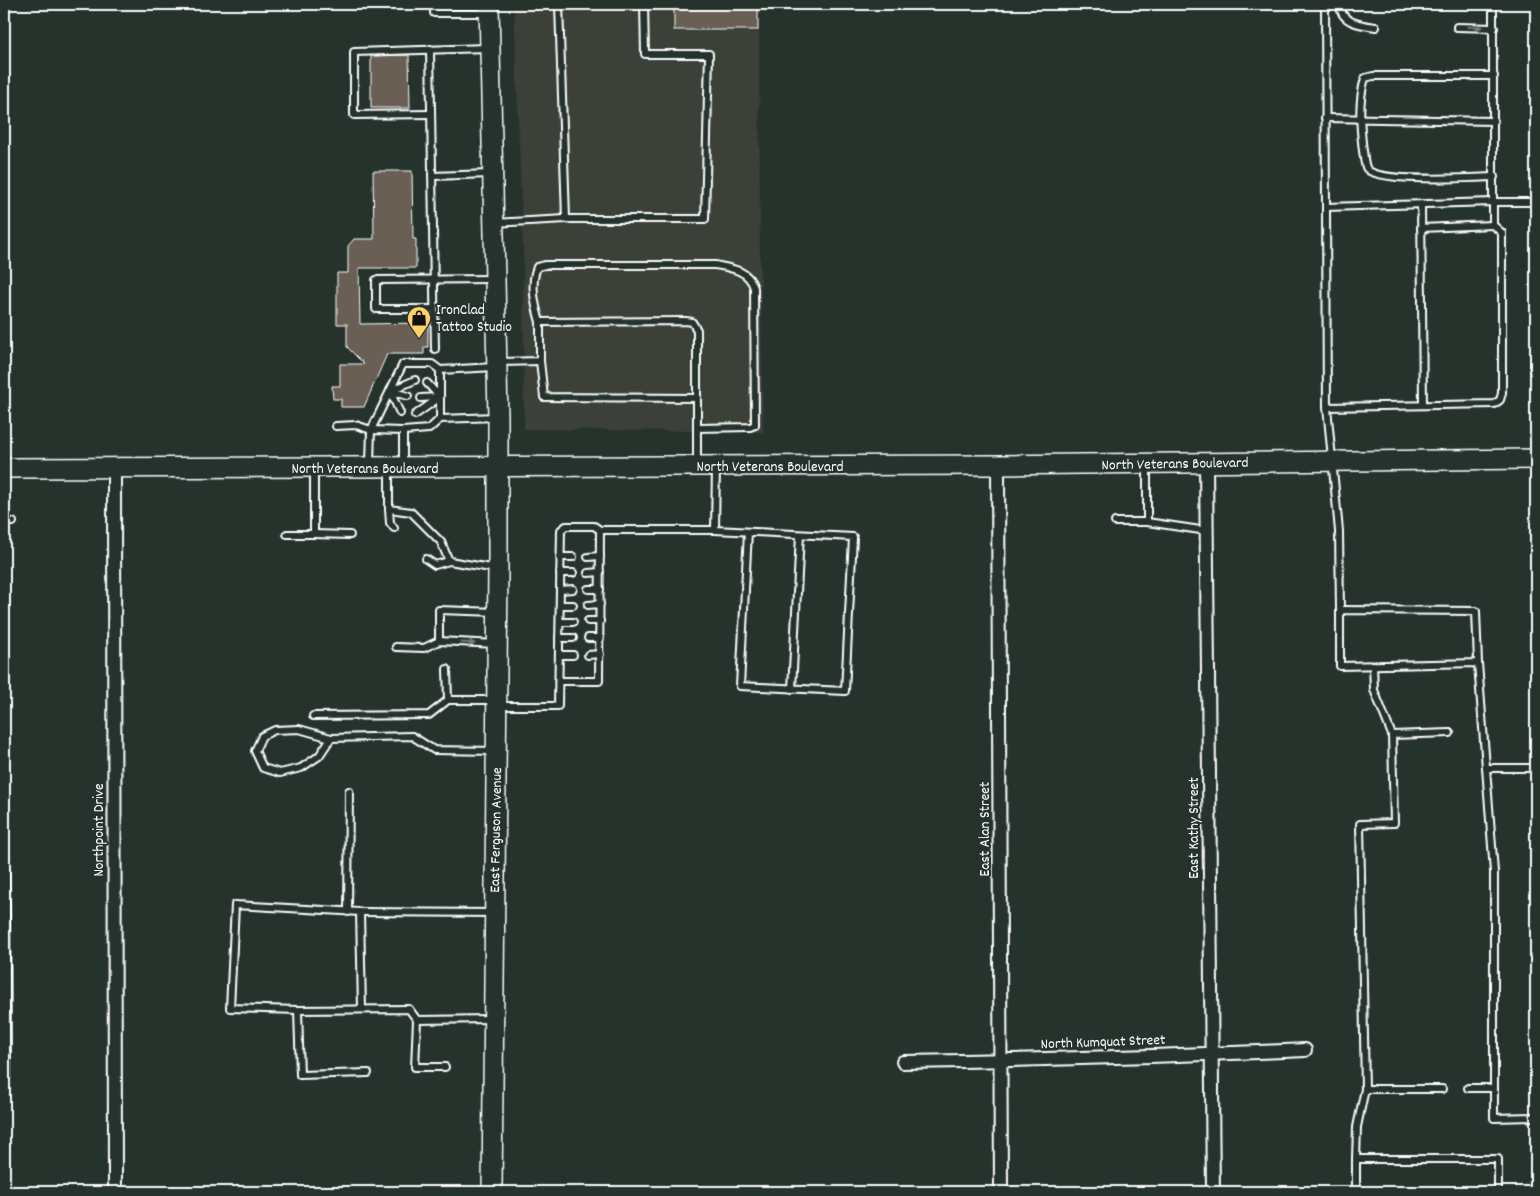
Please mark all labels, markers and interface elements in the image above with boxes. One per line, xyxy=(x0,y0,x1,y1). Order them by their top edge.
one-way arrow xyxy=(1467,23,1483,31)
place label: IronClad Tattoo Studio xyxy=(436,300,512,339)
shop icon: IronClad Tattoo Studio xyxy=(406,305,432,339)
street label: North Veterans Boulevard xyxy=(1101,453,1249,477)
street label: North Veterans Boulevard xyxy=(696,457,844,479)
street label: North Veterans Boulevard xyxy=(291,459,439,481)
one-way arrow xyxy=(460,639,476,647)
street label: East Ferguson Avenue xyxy=(485,767,509,893)
street label: East Kathy Street xyxy=(1184,777,1206,879)
street label: East Alan Street xyxy=(975,781,997,876)
street label: Northpoint Drive xyxy=(89,783,111,877)
street label: North Kumquat Street xyxy=(1040,1030,1166,1056)

